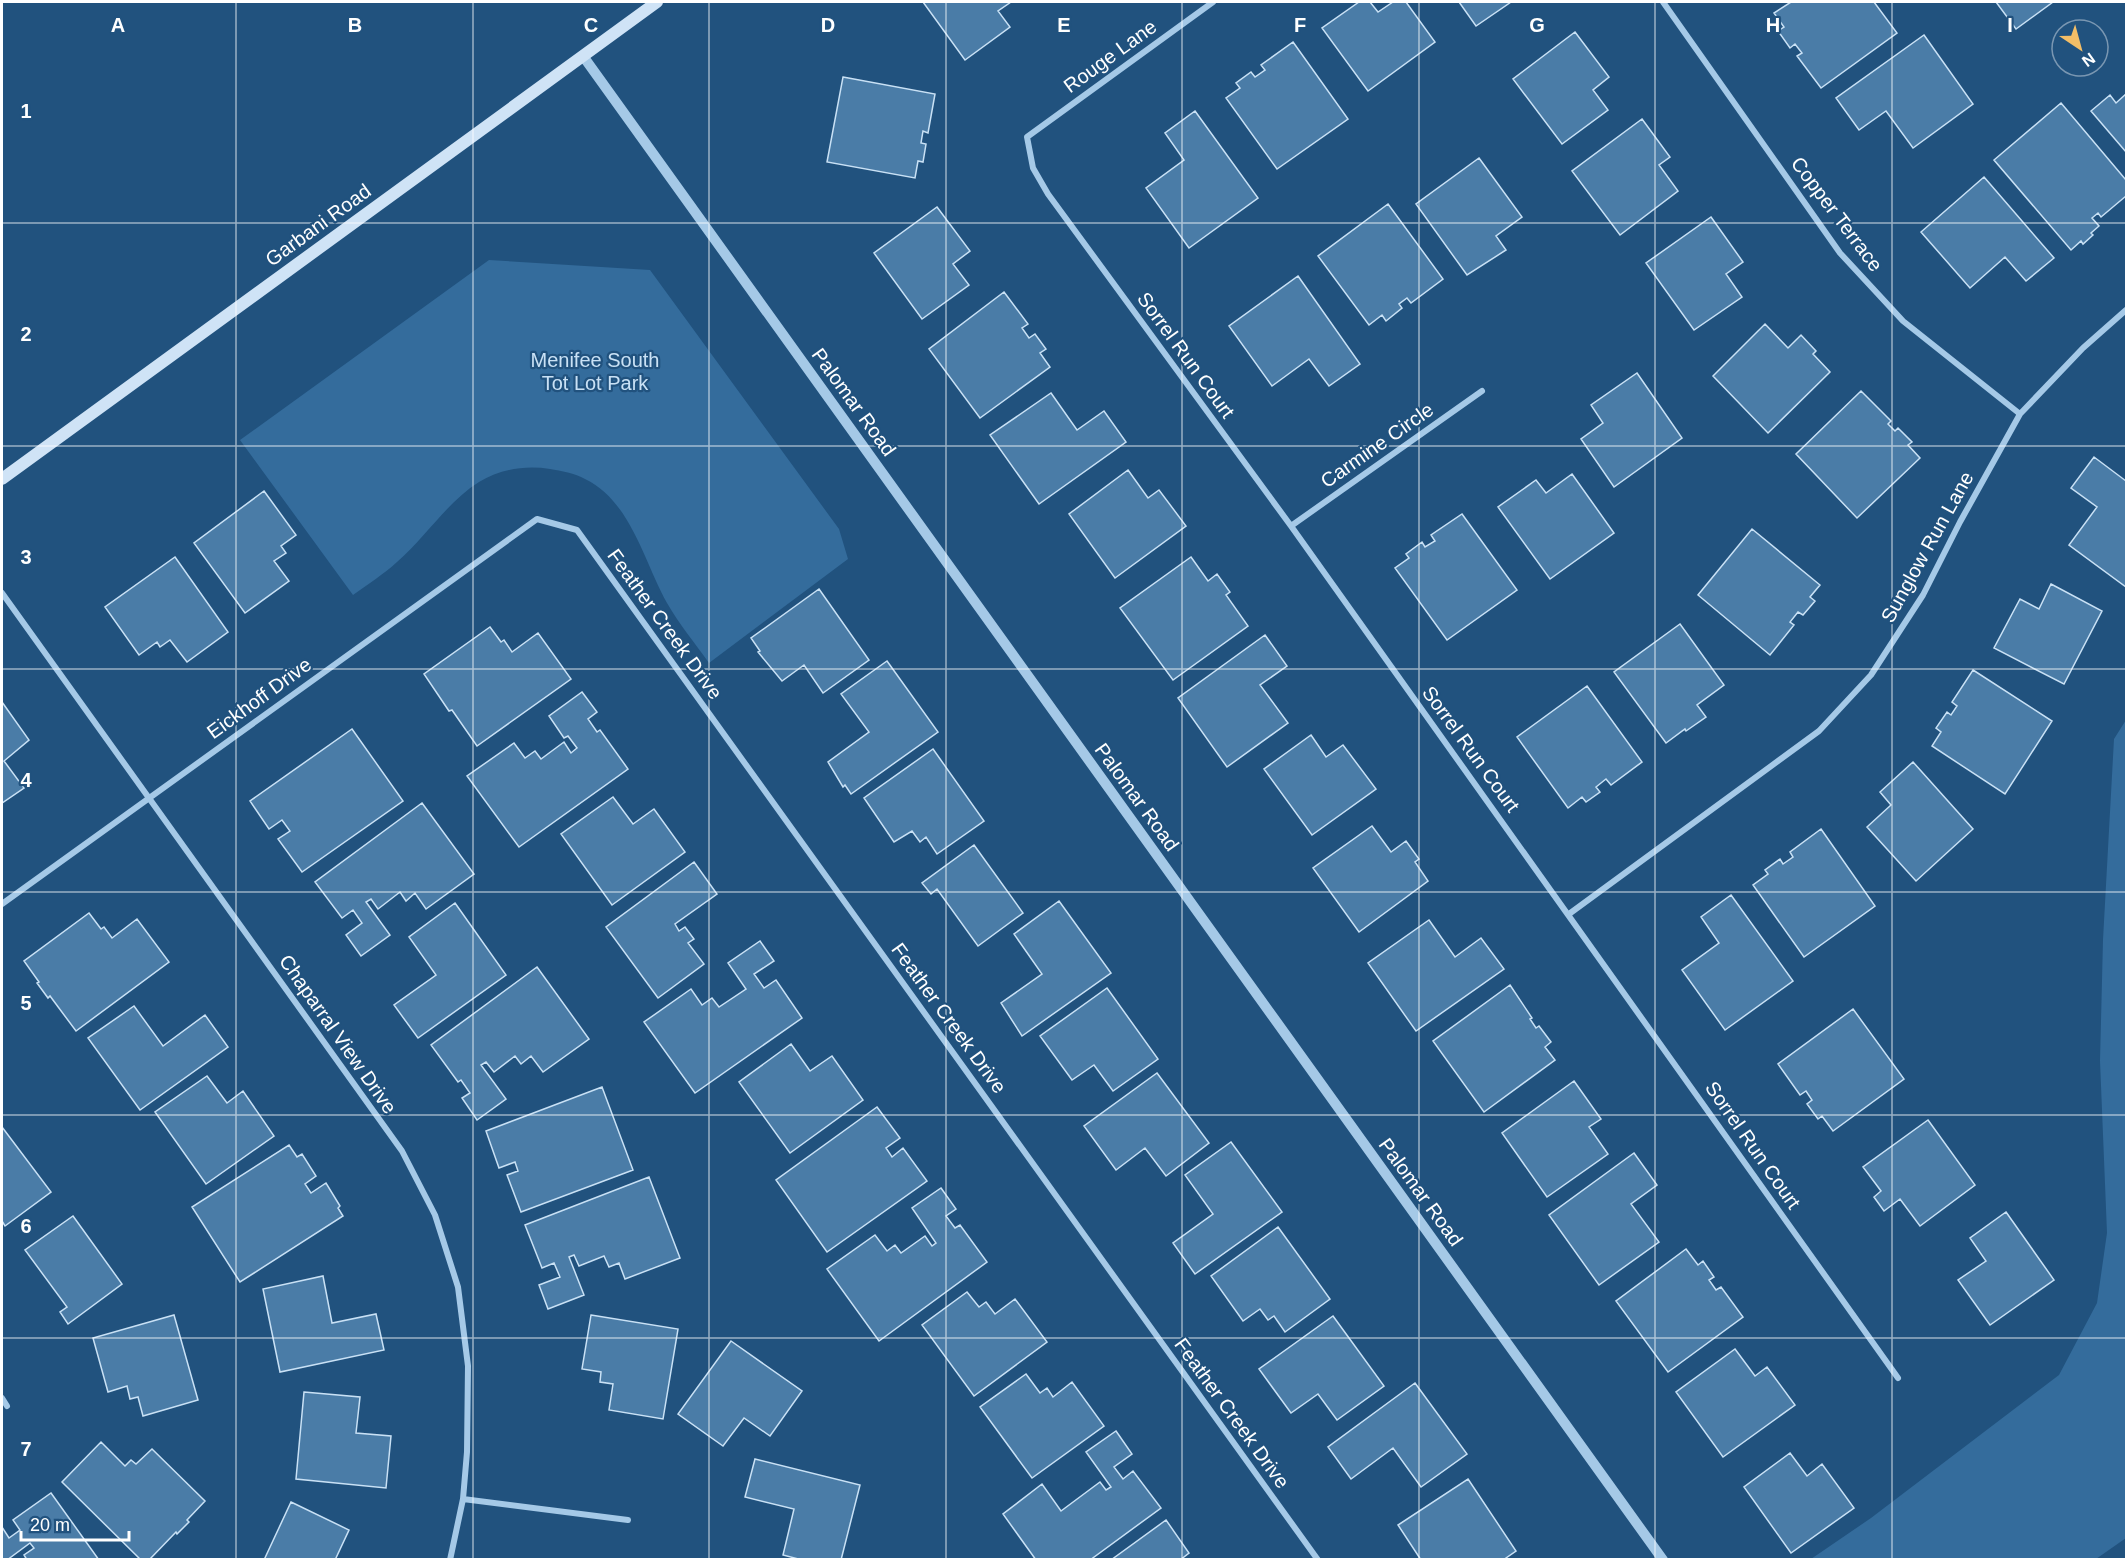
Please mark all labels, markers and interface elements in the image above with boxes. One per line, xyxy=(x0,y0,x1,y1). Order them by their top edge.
text: A xyxy=(111,14,125,36)
text: B xyxy=(348,14,362,36)
text: C xyxy=(584,14,598,36)
text: D xyxy=(821,14,835,36)
text: E xyxy=(1057,14,1071,36)
text: F xyxy=(1294,14,1306,36)
text: G xyxy=(1529,14,1545,36)
text: H xyxy=(1766,14,1780,36)
text: I xyxy=(2007,14,2013,36)
street label: Rouge Lane xyxy=(1059,15,1161,97)
north arrow xyxy=(2050,18,2110,78)
text: N xyxy=(2079,49,2098,70)
text: 1 xyxy=(20,100,32,122)
street label: Copper Terrace xyxy=(1787,152,1887,276)
street label: Garbani Road xyxy=(261,180,375,270)
street label: Sorrel Run Court xyxy=(1133,288,1239,423)
text: 2 xyxy=(20,323,32,345)
street label: Palomar Road xyxy=(808,344,900,460)
park label: Menifee South Tot Lot Park xyxy=(531,349,659,394)
street label: Carmine Circle xyxy=(1317,398,1437,492)
street label: Sunglow Run Lane xyxy=(1876,468,1978,626)
street label: Feather Creek Drive xyxy=(603,545,727,703)
text: 3 xyxy=(20,546,32,568)
street label: Eickhoff Drive xyxy=(203,653,315,743)
street label: Sorrel Run Court xyxy=(1418,682,1524,817)
street label: Palomar Road xyxy=(1091,739,1183,855)
text: 4 xyxy=(20,769,32,791)
street label: Feather Creek Drive xyxy=(887,939,1011,1097)
street label: Chaparral View Drive xyxy=(275,950,401,1118)
text: 5 xyxy=(20,992,32,1014)
street label: Sorrel Run Court xyxy=(1701,1077,1805,1213)
street label: Palomar Road xyxy=(1375,1134,1467,1250)
text: 6 xyxy=(20,1215,32,1237)
street label: Feather Creek Drive xyxy=(1170,1334,1294,1492)
text: 7 xyxy=(20,1438,32,1460)
scale bar xyxy=(21,1504,129,1542)
text: 20 m xyxy=(30,1515,70,1535)

